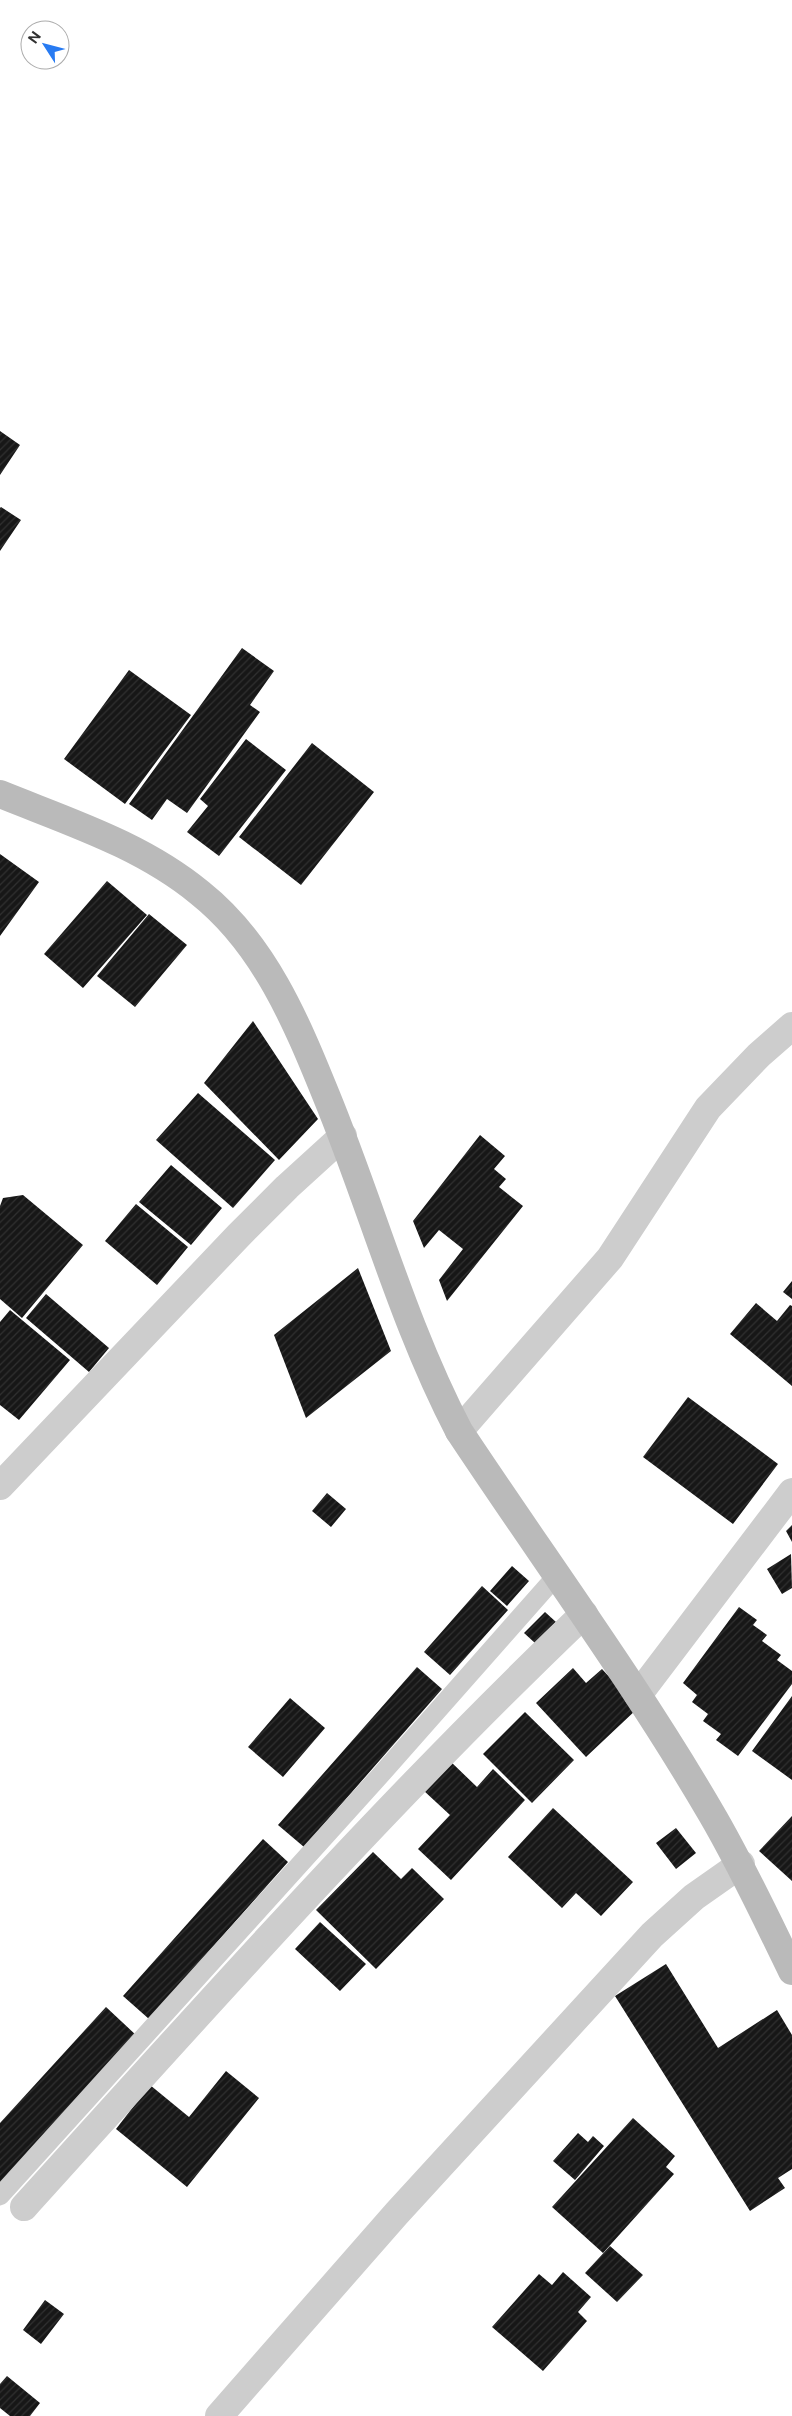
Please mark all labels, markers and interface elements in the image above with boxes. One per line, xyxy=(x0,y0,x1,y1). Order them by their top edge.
north arrow xyxy=(20,20,70,70)
text: N xyxy=(25,28,44,46)

